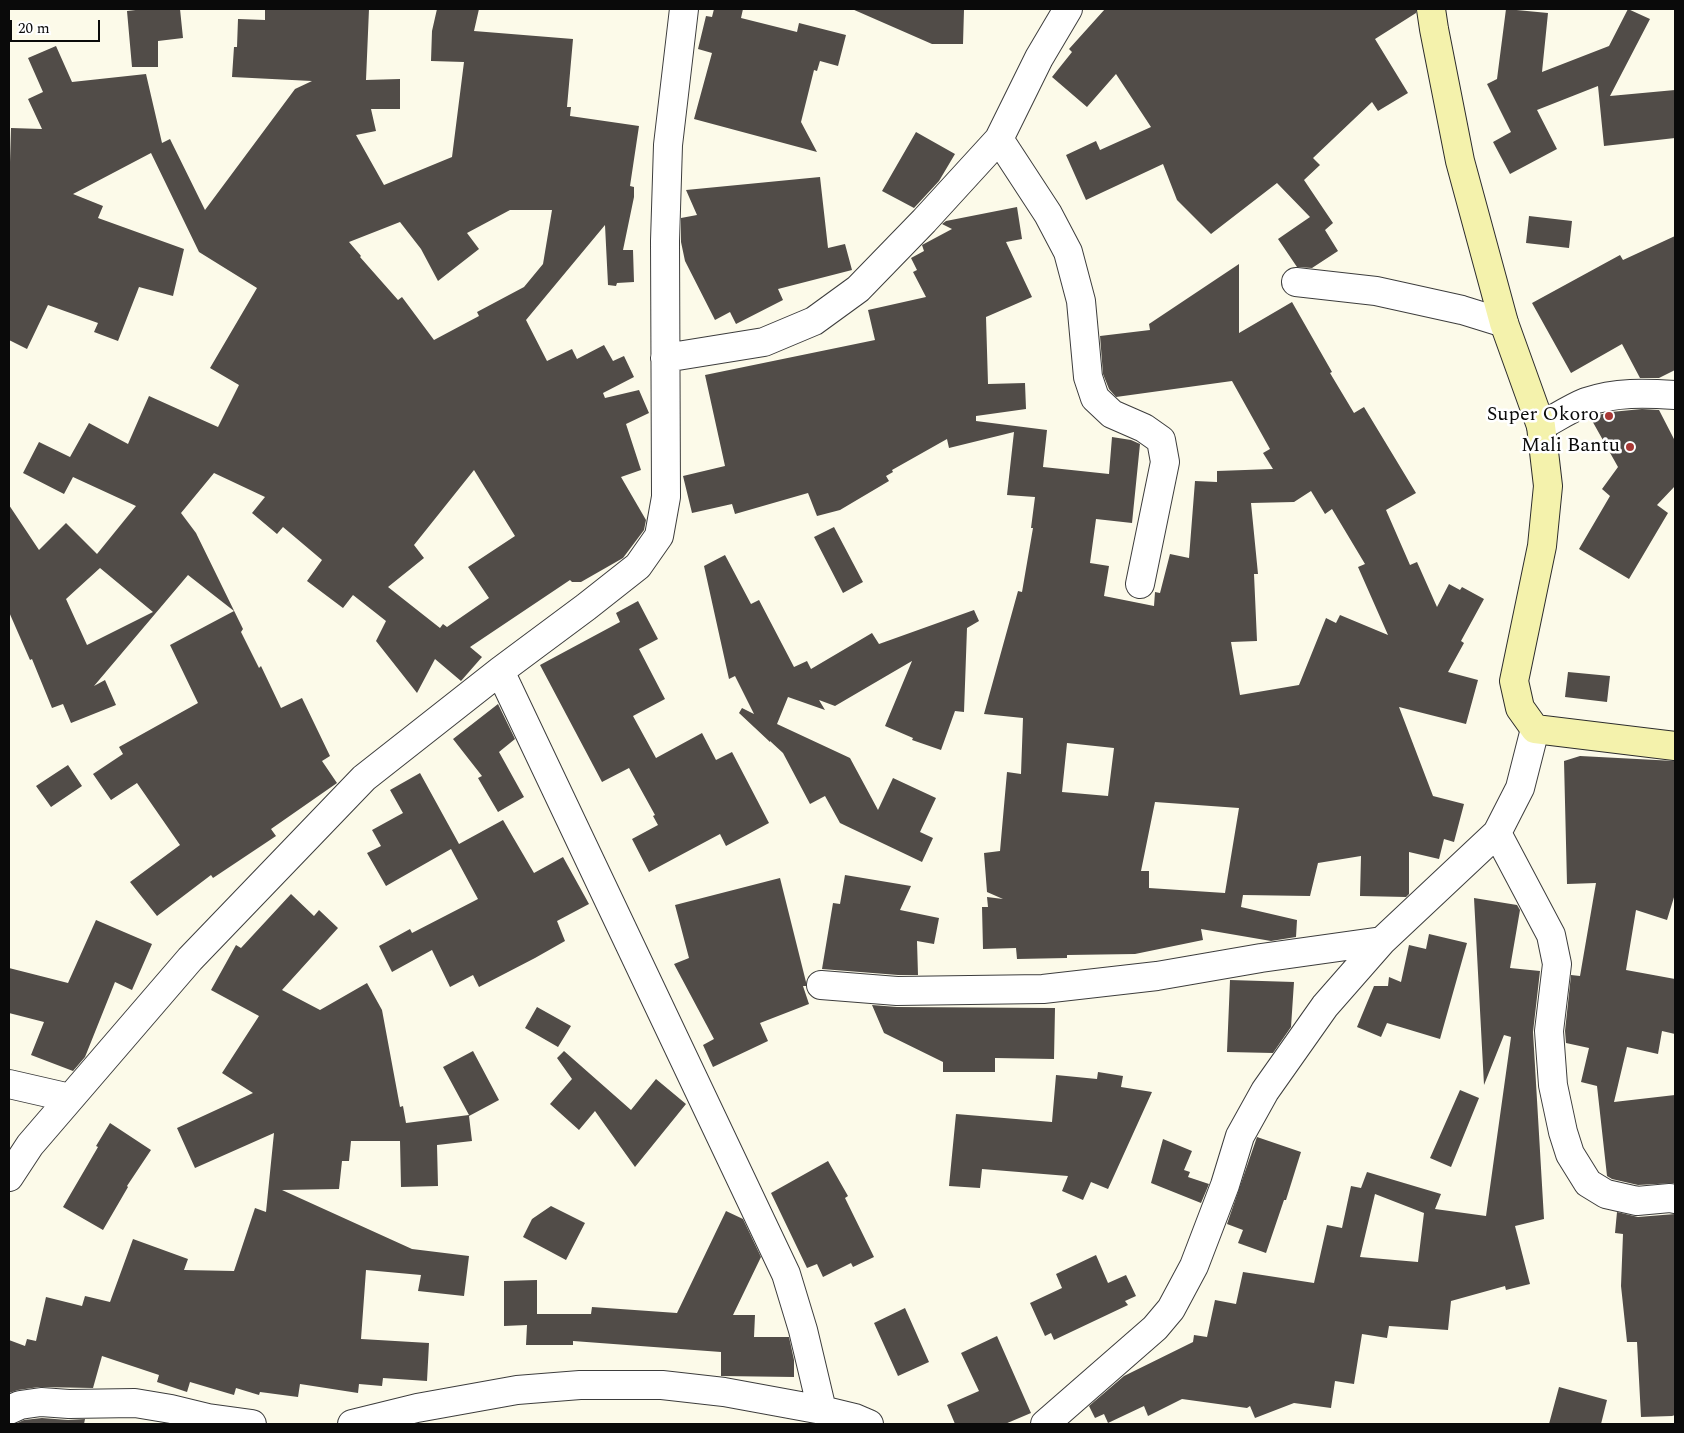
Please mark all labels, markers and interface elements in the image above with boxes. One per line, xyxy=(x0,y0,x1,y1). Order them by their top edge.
scale bar xyxy=(12,10,102,42)
text: 20 m xyxy=(18,17,50,40)
place label: Super Okoro xyxy=(1487,404,1599,428)
marker: Super Okoro xyxy=(1603,410,1615,422)
place label: Mali Bantu xyxy=(1521,435,1620,459)
marker: Mali Bantu xyxy=(1624,441,1636,453)

